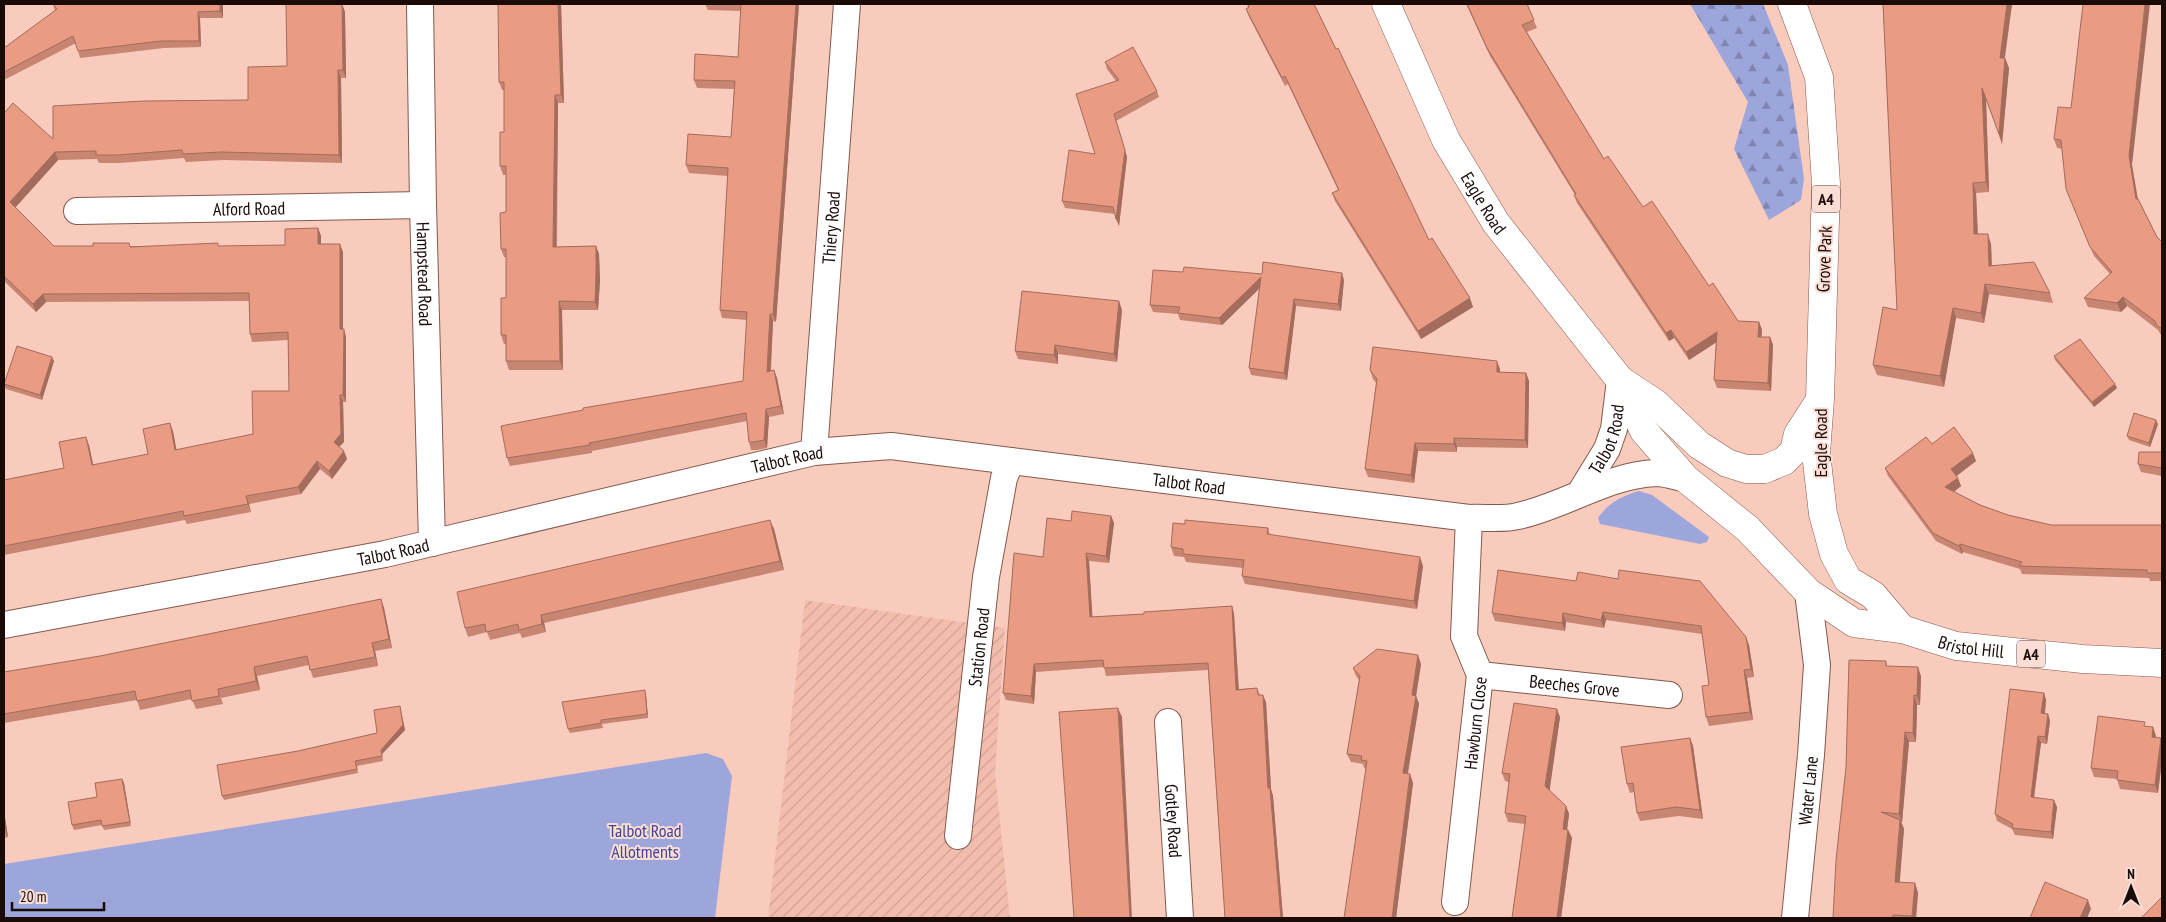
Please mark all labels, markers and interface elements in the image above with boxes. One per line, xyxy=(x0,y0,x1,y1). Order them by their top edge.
street label: Eagle Road xyxy=(1456,167,1512,239)
road number: A4 xyxy=(1812,185,1840,212)
street label: Thiery Road xyxy=(816,190,845,265)
street label: Alford Road xyxy=(213,196,285,220)
street label: Hampstead Road xyxy=(412,222,438,326)
street label: Grove Park xyxy=(1811,225,1837,293)
street label: Talbot Road xyxy=(1583,403,1628,478)
street label: Eagle Road xyxy=(1809,409,1832,477)
street label: Talbot Road xyxy=(749,440,824,478)
street label: Talbot Road xyxy=(1151,467,1227,499)
street label: Talbot Road xyxy=(355,532,431,570)
street label: Station Road xyxy=(963,607,994,688)
street label: Bristol Hill xyxy=(1936,630,2006,662)
road number: A4 xyxy=(2017,641,2045,668)
street label: Beeches Grove xyxy=(1528,669,1621,701)
street label: Hawburn Close xyxy=(1458,675,1491,771)
street label: Water Lane xyxy=(1793,755,1822,826)
street label: Gotley Road xyxy=(1160,783,1188,858)
park label: Talbot Road Allotments xyxy=(609,819,681,863)
north arrow xyxy=(2106,862,2156,912)
text: N xyxy=(2127,865,2135,883)
scale bar xyxy=(12,880,105,912)
text: 20 m xyxy=(20,887,46,906)

